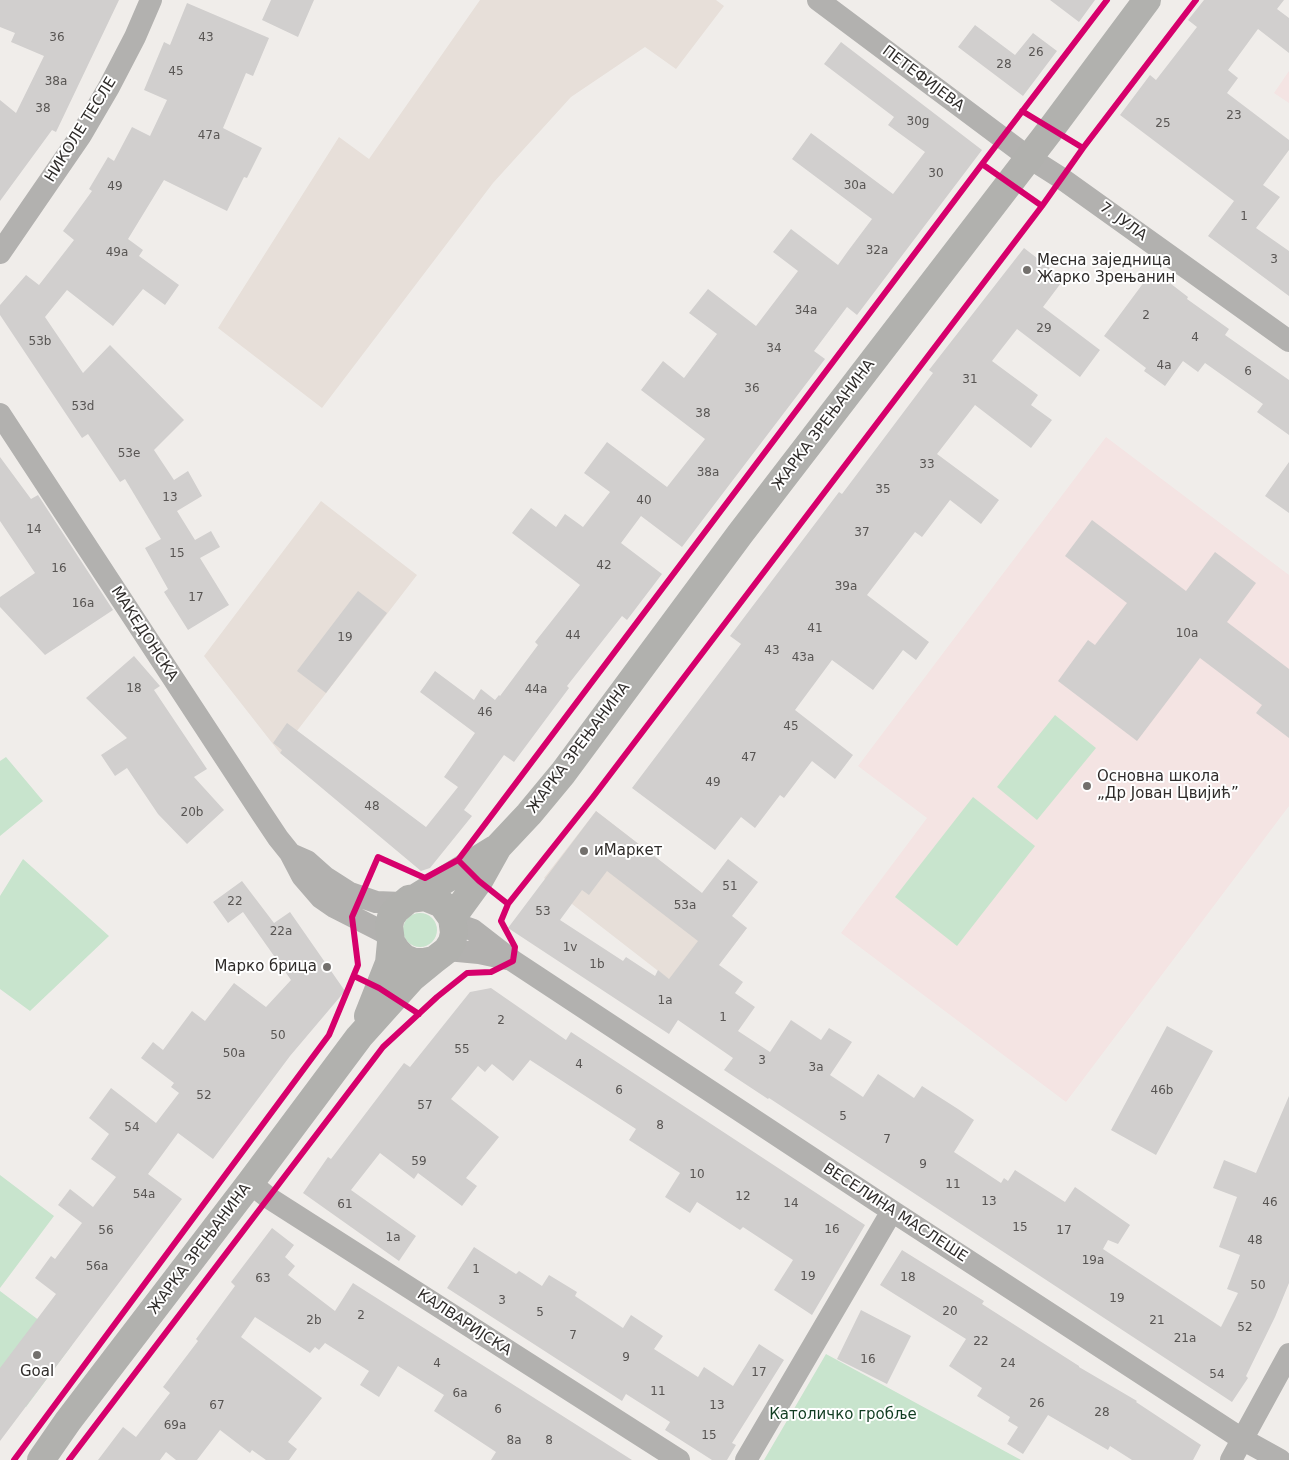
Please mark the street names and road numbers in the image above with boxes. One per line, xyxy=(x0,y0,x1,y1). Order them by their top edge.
street label: ПЕТЕФИЈЕВА xyxy=(878,42,968,116)
street label: НИКОЛЕ ТЕСЛЕ xyxy=(41,74,121,186)
street label: 7. ЈУЛА xyxy=(1096,199,1150,245)
street label: ЖАРКА ЗРЕЊАНИНА xyxy=(769,356,879,494)
street label: МАКЕДОНСКА xyxy=(107,583,181,685)
street label: ЖАРКА ЗРЕЊАНИНА xyxy=(524,679,634,817)
street label: ВЕСЕЛИНА МАСЛЕШЕ xyxy=(819,1160,971,1266)
street label: ЖАРКА ЗРЕЊАНИНА xyxy=(145,1180,255,1318)
street label: КАЛВАРИЈСКА xyxy=(413,1286,515,1360)

